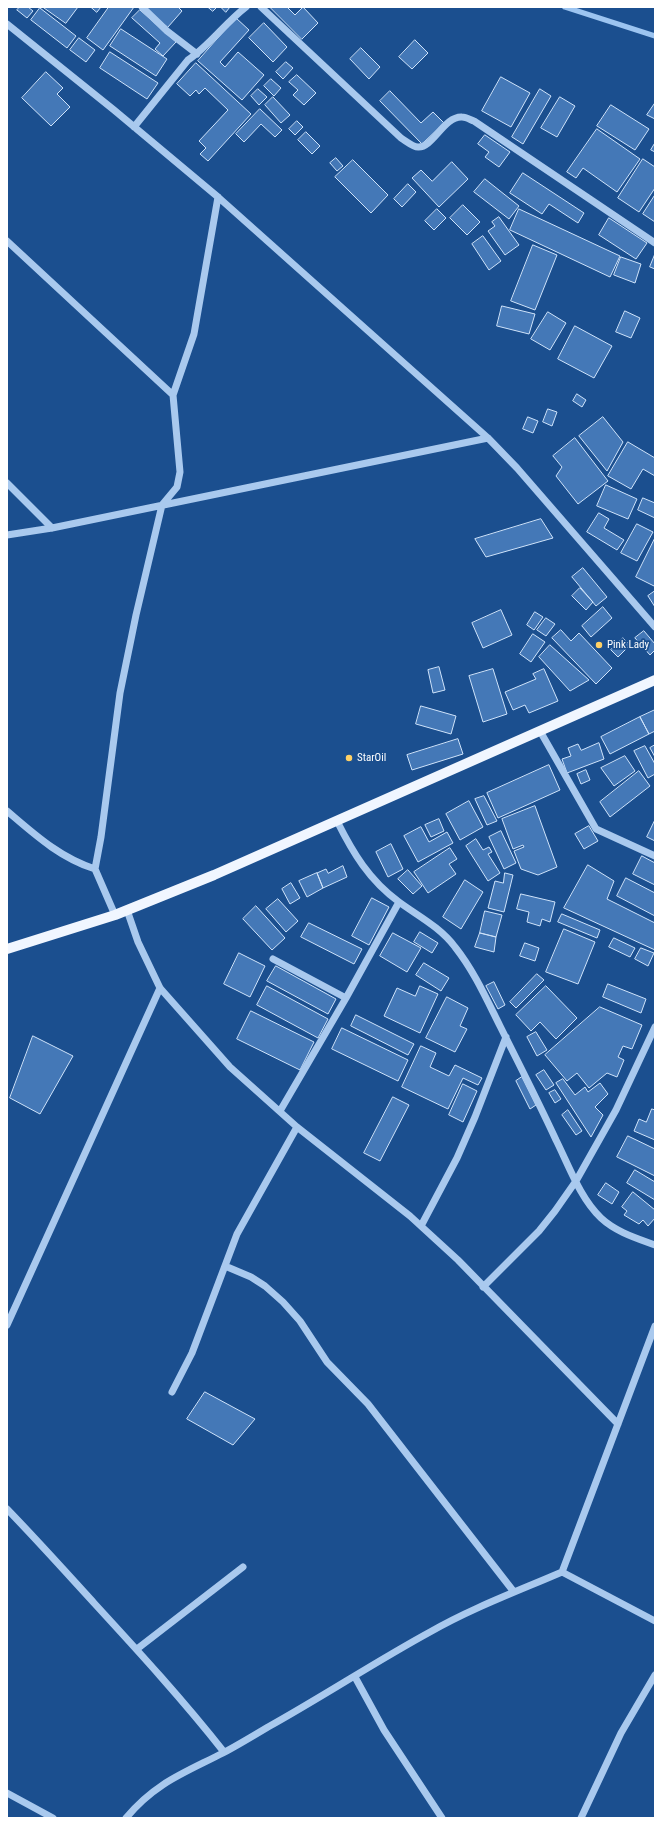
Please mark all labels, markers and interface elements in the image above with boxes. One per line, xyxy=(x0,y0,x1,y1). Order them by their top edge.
place label: Pink Lady xyxy=(607,638,649,652)
marker: Pink Lady xyxy=(594,640,604,650)
place label: StarOil xyxy=(357,751,386,765)
marker: StarOil xyxy=(344,753,354,763)

